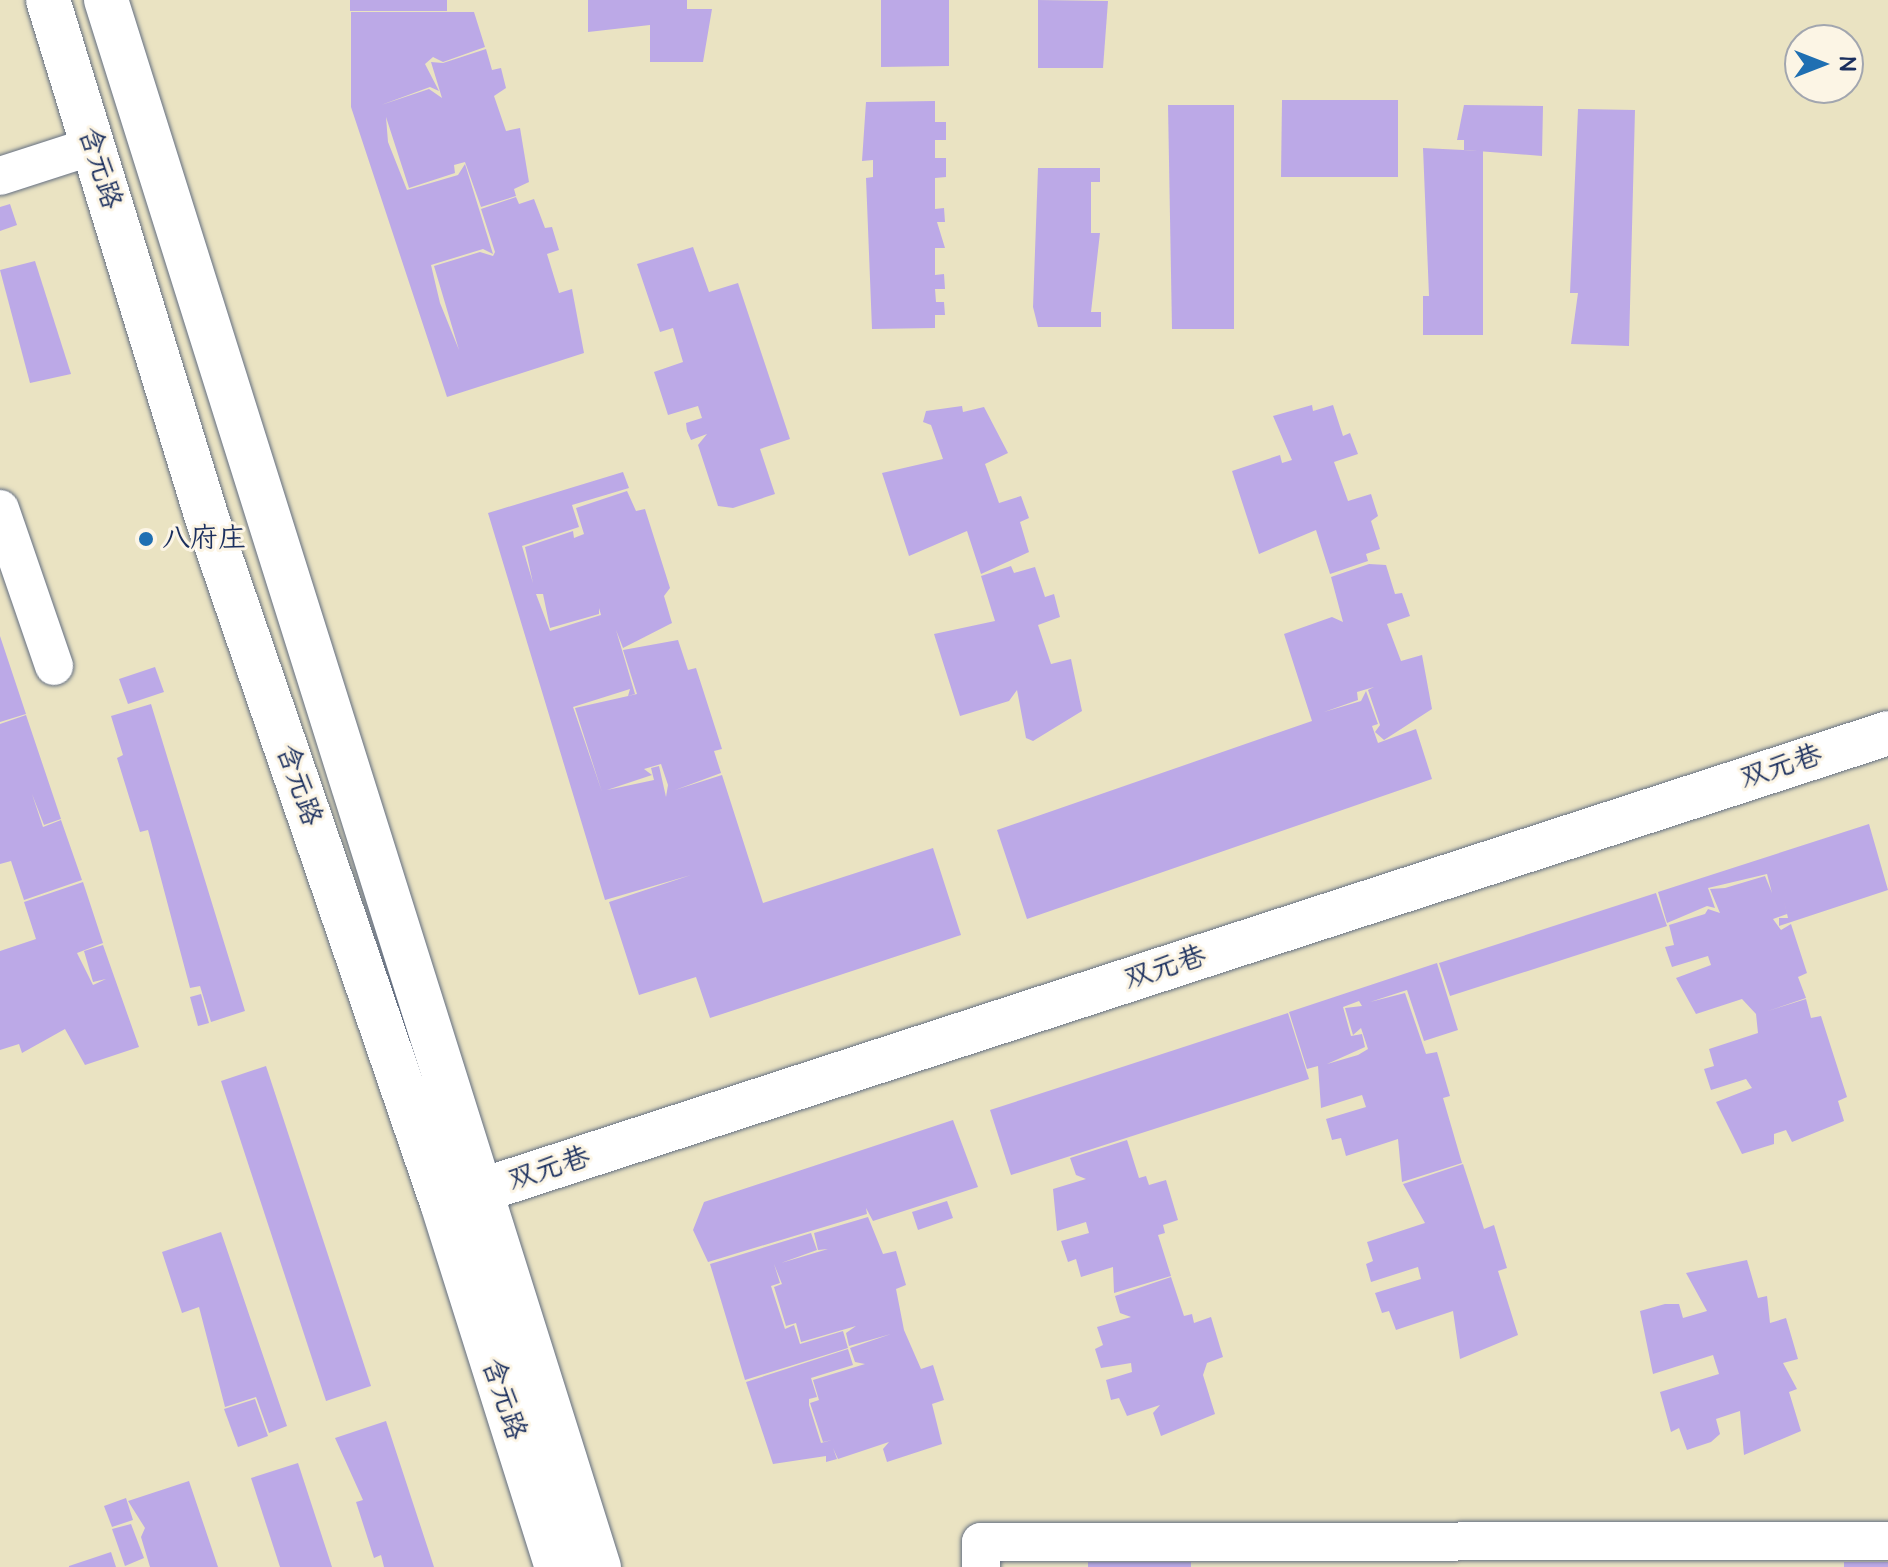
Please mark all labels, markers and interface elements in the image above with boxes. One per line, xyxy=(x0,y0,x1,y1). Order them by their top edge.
north arrow xyxy=(1784,24,1864,104)
text: N xyxy=(1831,57,1862,71)
street label: 含元路 xyxy=(72,123,128,213)
place label: 八府庄 xyxy=(162,522,246,556)
marker: 八府庄 xyxy=(137,530,155,548)
street label: 双元巷 xyxy=(1736,738,1826,796)
street label: 含元路 xyxy=(269,740,329,830)
street label: 双元巷 xyxy=(1120,939,1210,997)
street label: 双元巷 xyxy=(504,1140,594,1198)
street label: 含元路 xyxy=(475,1354,533,1444)

